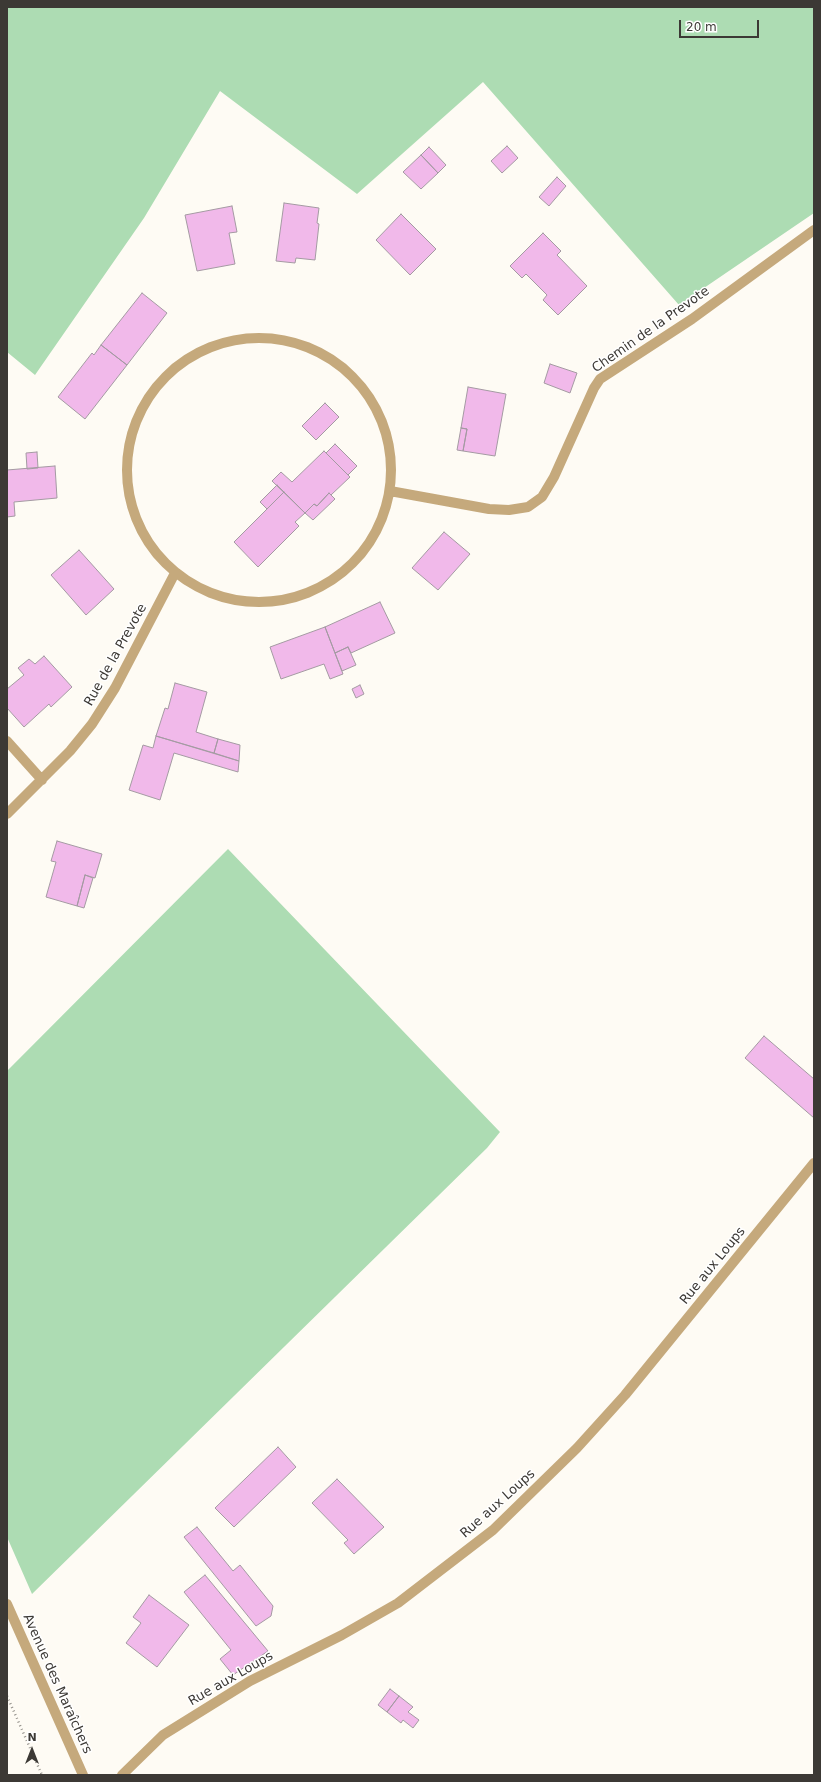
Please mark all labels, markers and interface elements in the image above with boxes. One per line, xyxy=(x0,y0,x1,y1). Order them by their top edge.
scale bar xyxy=(681,12,761,38)
text: 20 m xyxy=(686,20,717,34)
street label: Chemin de la Prevote xyxy=(589,284,713,376)
street label: Rue de la Prevote xyxy=(81,601,151,709)
street label: Rue aux Loups xyxy=(677,1224,749,1308)
street label: Rue aux Loups xyxy=(457,1466,539,1542)
street label: Avenue des Maraîchers xyxy=(19,1612,95,1756)
street label: Rue aux Loups xyxy=(186,1648,276,1710)
north arrow xyxy=(12,1730,52,1770)
text: N xyxy=(27,1731,37,1744)

